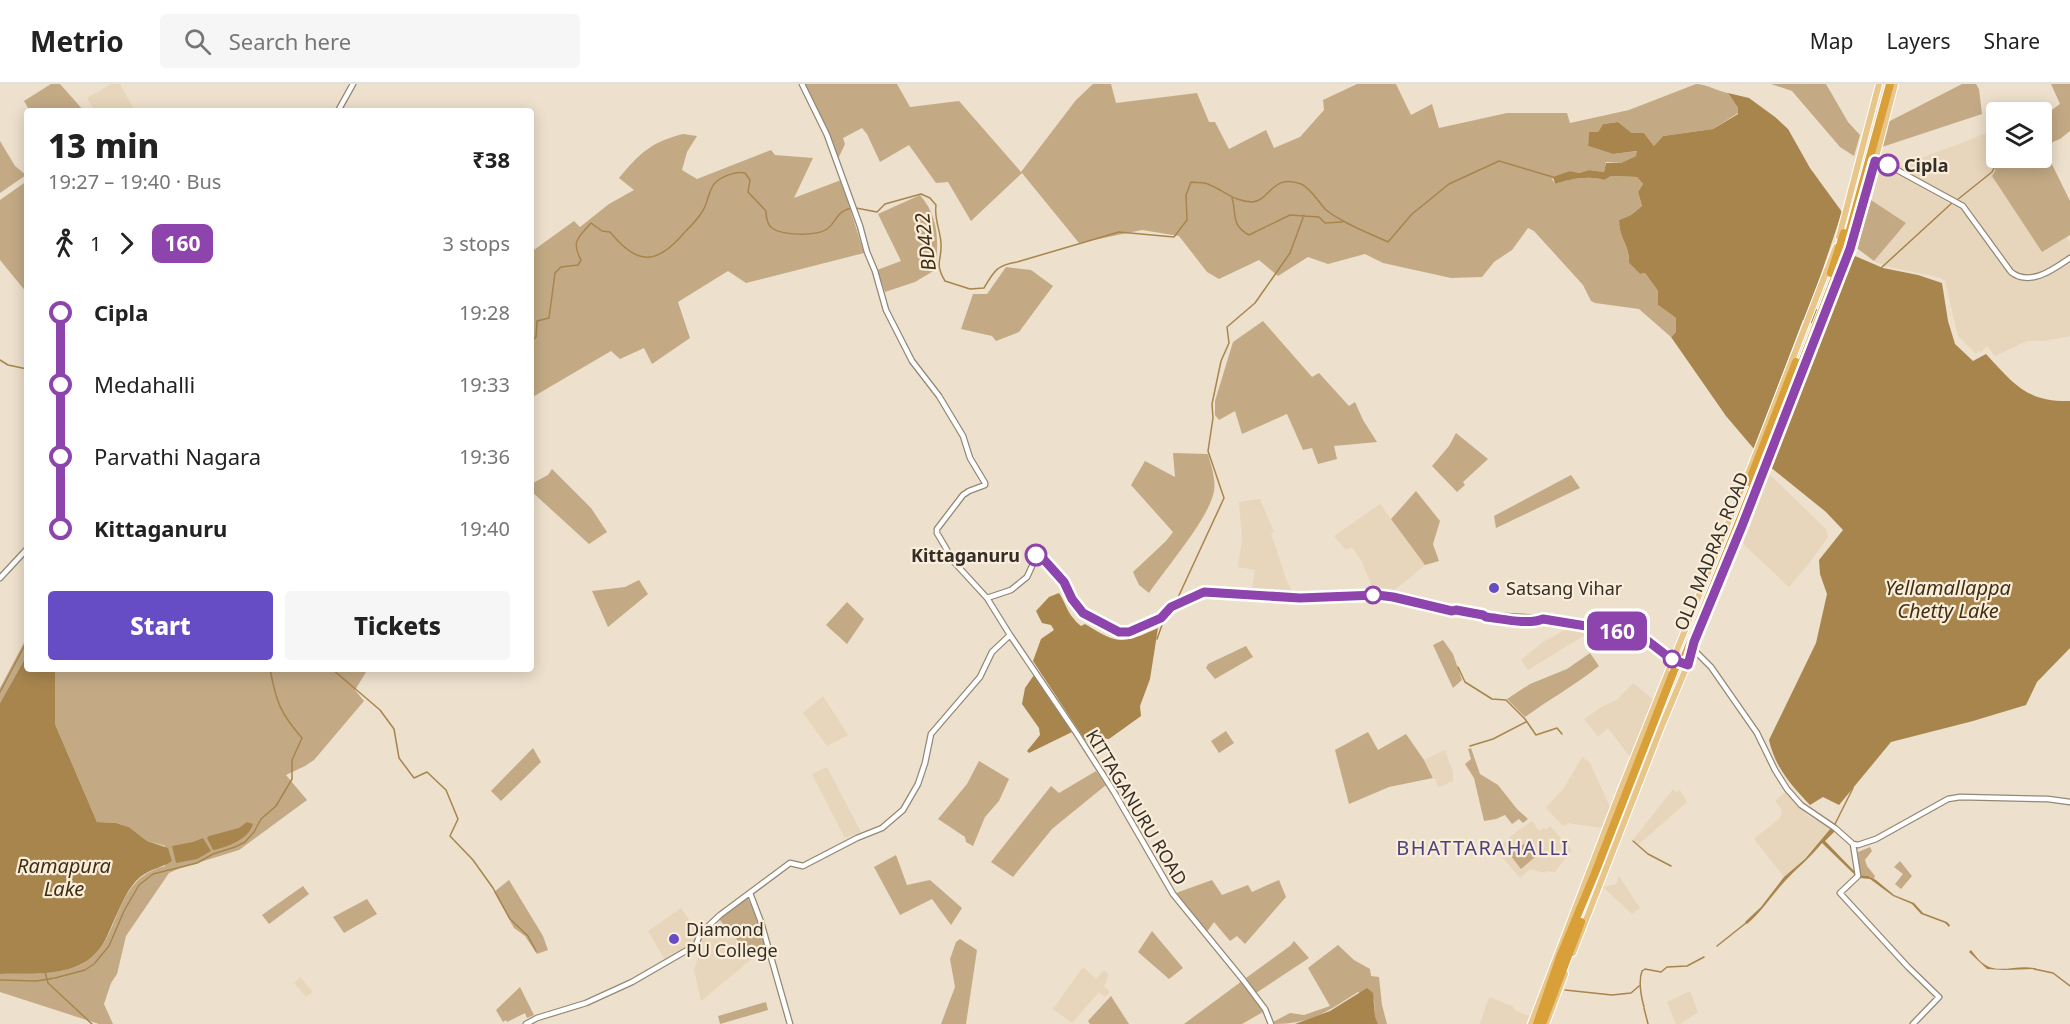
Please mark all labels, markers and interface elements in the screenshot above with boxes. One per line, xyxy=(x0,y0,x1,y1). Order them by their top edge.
search box xyxy=(160,14,580,68)
text: Metrio xyxy=(30,22,124,60)
icon: search xyxy=(181,25,214,58)
text: Search here xyxy=(229,26,351,56)
text: Map xyxy=(1810,27,1854,55)
text: Layers xyxy=(1887,27,1951,55)
text: Share xyxy=(1984,27,2040,55)
map controls xyxy=(1986,102,2052,168)
button: layers xyxy=(1986,102,2052,168)
text: 13 min xyxy=(48,123,159,168)
text: ₹38 xyxy=(472,144,510,174)
place label: Cipla xyxy=(1904,153,1948,177)
marker: Cipla xyxy=(1877,154,1899,176)
text: 19:27 – 19:40 · Bus xyxy=(48,168,221,195)
water label: BD422 xyxy=(908,211,942,273)
icon: walk xyxy=(48,227,81,260)
icon: forward xyxy=(110,227,143,260)
text: 160 xyxy=(164,229,201,257)
text: 1 xyxy=(90,230,101,257)
text: 3 stops xyxy=(443,230,510,257)
text: Cipla xyxy=(94,297,148,327)
text: 19:28 xyxy=(459,299,510,326)
text: Medahalli xyxy=(94,369,195,399)
text: 19:33 xyxy=(459,371,510,398)
text: Parvathi Nagara xyxy=(94,441,261,471)
text: 19:36 xyxy=(459,443,510,470)
street label: OLD MADRAS ROAD xyxy=(1668,468,1754,634)
text: Kittaganuru xyxy=(94,513,227,543)
text: 19:40 xyxy=(459,515,510,542)
place label: Kittaganuru xyxy=(911,543,1020,567)
marker: Kittaganuru xyxy=(1025,544,1047,566)
water label: Yellamallappa Chetty Lake xyxy=(1885,574,2011,624)
place label: Satsang Vihar xyxy=(1506,576,1623,600)
marker: Satsang Vihar xyxy=(1487,581,1501,595)
unlabelled marker xyxy=(1364,586,1382,604)
button: Start xyxy=(48,591,273,660)
button: Tickets xyxy=(285,591,510,660)
line badge: 160 xyxy=(1582,612,1652,650)
text: 160 xyxy=(1599,617,1635,645)
unlabelled marker xyxy=(1663,650,1681,668)
street label: KITTAGANURU ROAD xyxy=(1081,725,1193,889)
district label: BHATTARAHALLI xyxy=(1396,834,1570,861)
water label: Ramapura Lake xyxy=(17,852,111,902)
place label: Diamond PU College xyxy=(686,917,778,962)
marker: Diamond PU College xyxy=(667,932,681,946)

